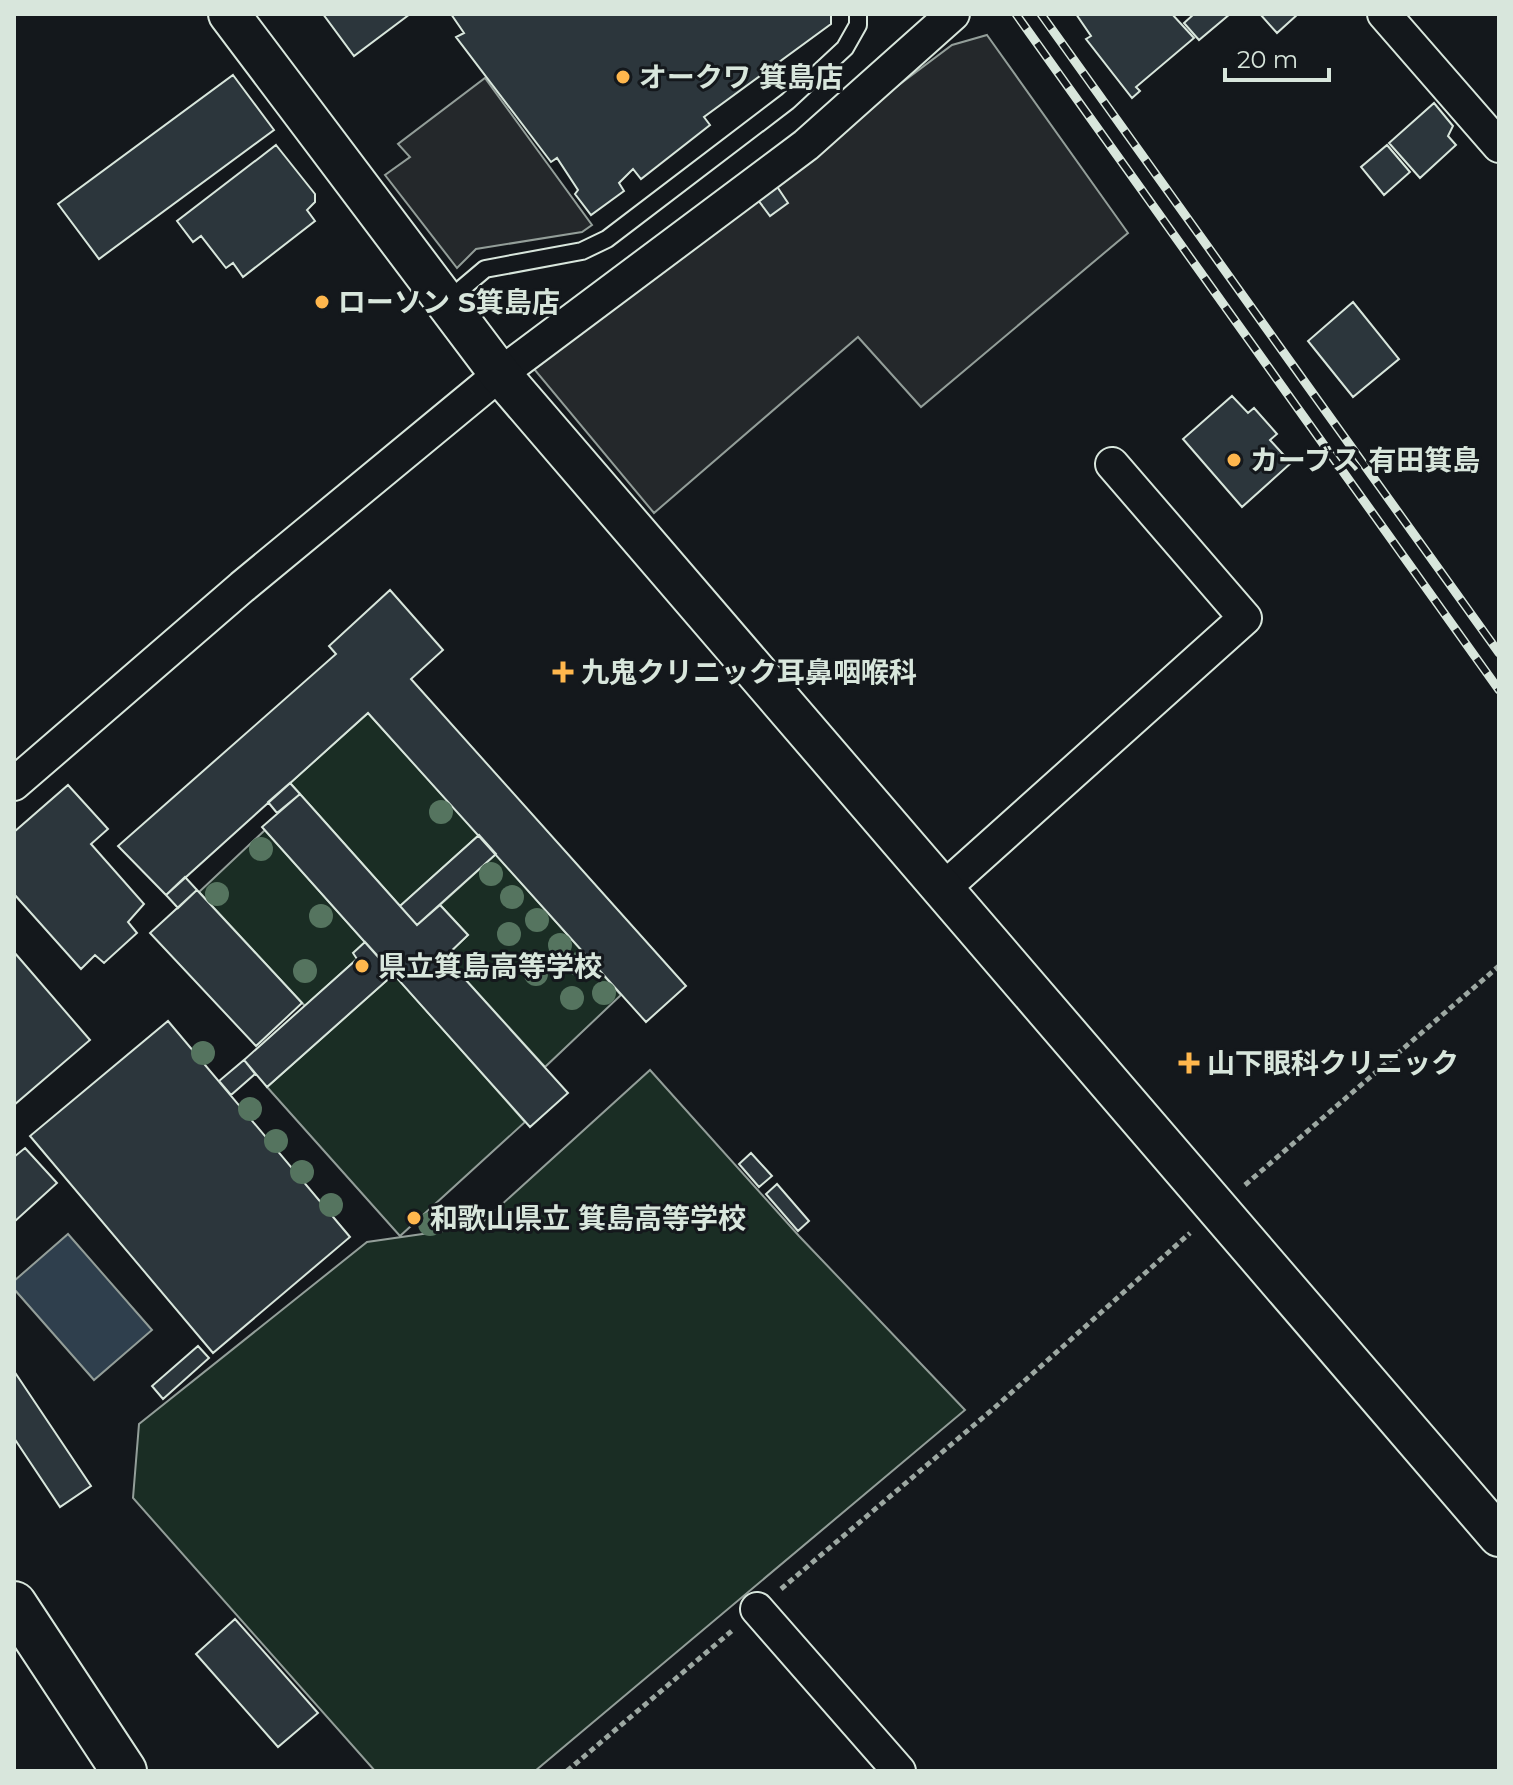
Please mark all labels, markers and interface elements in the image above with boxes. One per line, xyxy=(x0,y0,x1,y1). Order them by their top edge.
scale bar xyxy=(1225,32,1329,82)
text: 20 m xyxy=(1237,45,1298,74)
place label: オークワ 箕島店 xyxy=(639,60,843,94)
marker: オークワ 箕島店 xyxy=(614,68,632,86)
place label: ローソン S箕島店 xyxy=(338,285,560,319)
marker: ローソン S箕島店 xyxy=(313,293,331,311)
place label: カーブス 有田箕島 xyxy=(1250,443,1480,477)
marker: カーブス 有田箕島 xyxy=(1225,451,1243,469)
place label: 九鬼クリニック耳鼻咽喉科 xyxy=(581,655,917,689)
marker: 九鬼クリニック耳鼻咽喉科 xyxy=(552,661,574,683)
place label: 県立箕島高等学校 xyxy=(378,949,602,983)
marker: 県立箕島高等学校 xyxy=(353,957,371,975)
place label: 山下眼科クリニック xyxy=(1207,1046,1459,1080)
marker: 山下眼科クリニック xyxy=(1178,1052,1200,1074)
place label: 和歌山県立 箕島高等学校 xyxy=(430,1201,746,1235)
marker: 和歌山県立 箕島高等学校 xyxy=(405,1209,423,1227)

